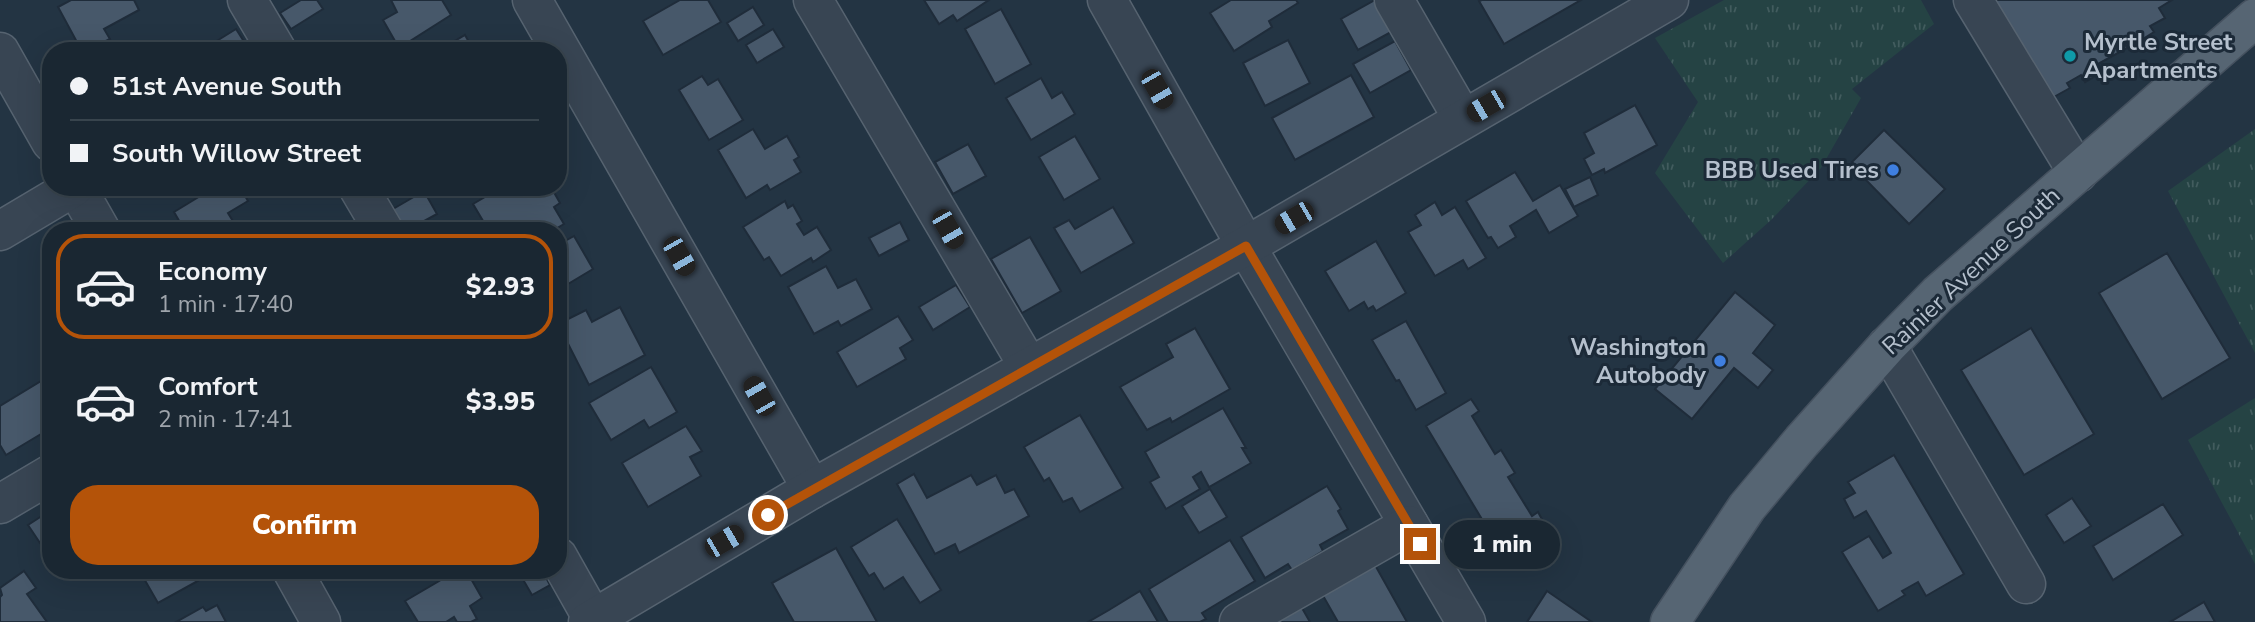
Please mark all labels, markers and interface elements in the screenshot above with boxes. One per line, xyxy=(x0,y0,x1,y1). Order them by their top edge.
place label: Myrtle Street Apartments xyxy=(2084,26,2233,86)
marker: Myrtle Street Apartments xyxy=(2062,48,2078,64)
car xyxy=(1138,66,1177,112)
text: 51st Avenue South xyxy=(112,69,342,104)
car xyxy=(1463,86,1510,126)
text: South Willow Street xyxy=(112,136,361,171)
place label: BBB Used Tires xyxy=(1705,154,1879,186)
marker: BBB Used Tires xyxy=(1885,162,1901,178)
street label: Rainier Avenue South xyxy=(1875,180,2067,362)
car xyxy=(1271,198,1318,238)
car xyxy=(929,206,968,252)
car xyxy=(660,233,699,279)
text: Economy xyxy=(158,254,267,289)
icon: car xyxy=(74,255,137,318)
text: $2.93 xyxy=(466,269,535,304)
text: 1 min · 17:40 xyxy=(158,289,293,320)
place label: Washington Autobody xyxy=(1570,331,1706,391)
marker: Washington Autobody xyxy=(1712,353,1728,369)
text: Comfort xyxy=(158,369,258,404)
icon: car xyxy=(74,370,137,433)
car xyxy=(740,373,779,419)
text: $3.95 xyxy=(466,384,535,419)
text: 2 min · 17:41 xyxy=(158,404,293,435)
button: Confirm xyxy=(70,485,539,565)
route start xyxy=(752,499,784,531)
callout: 1 min xyxy=(1444,520,1560,568)
car xyxy=(701,521,748,561)
route end xyxy=(1404,528,1436,560)
text: 1 min xyxy=(1472,529,1532,560)

